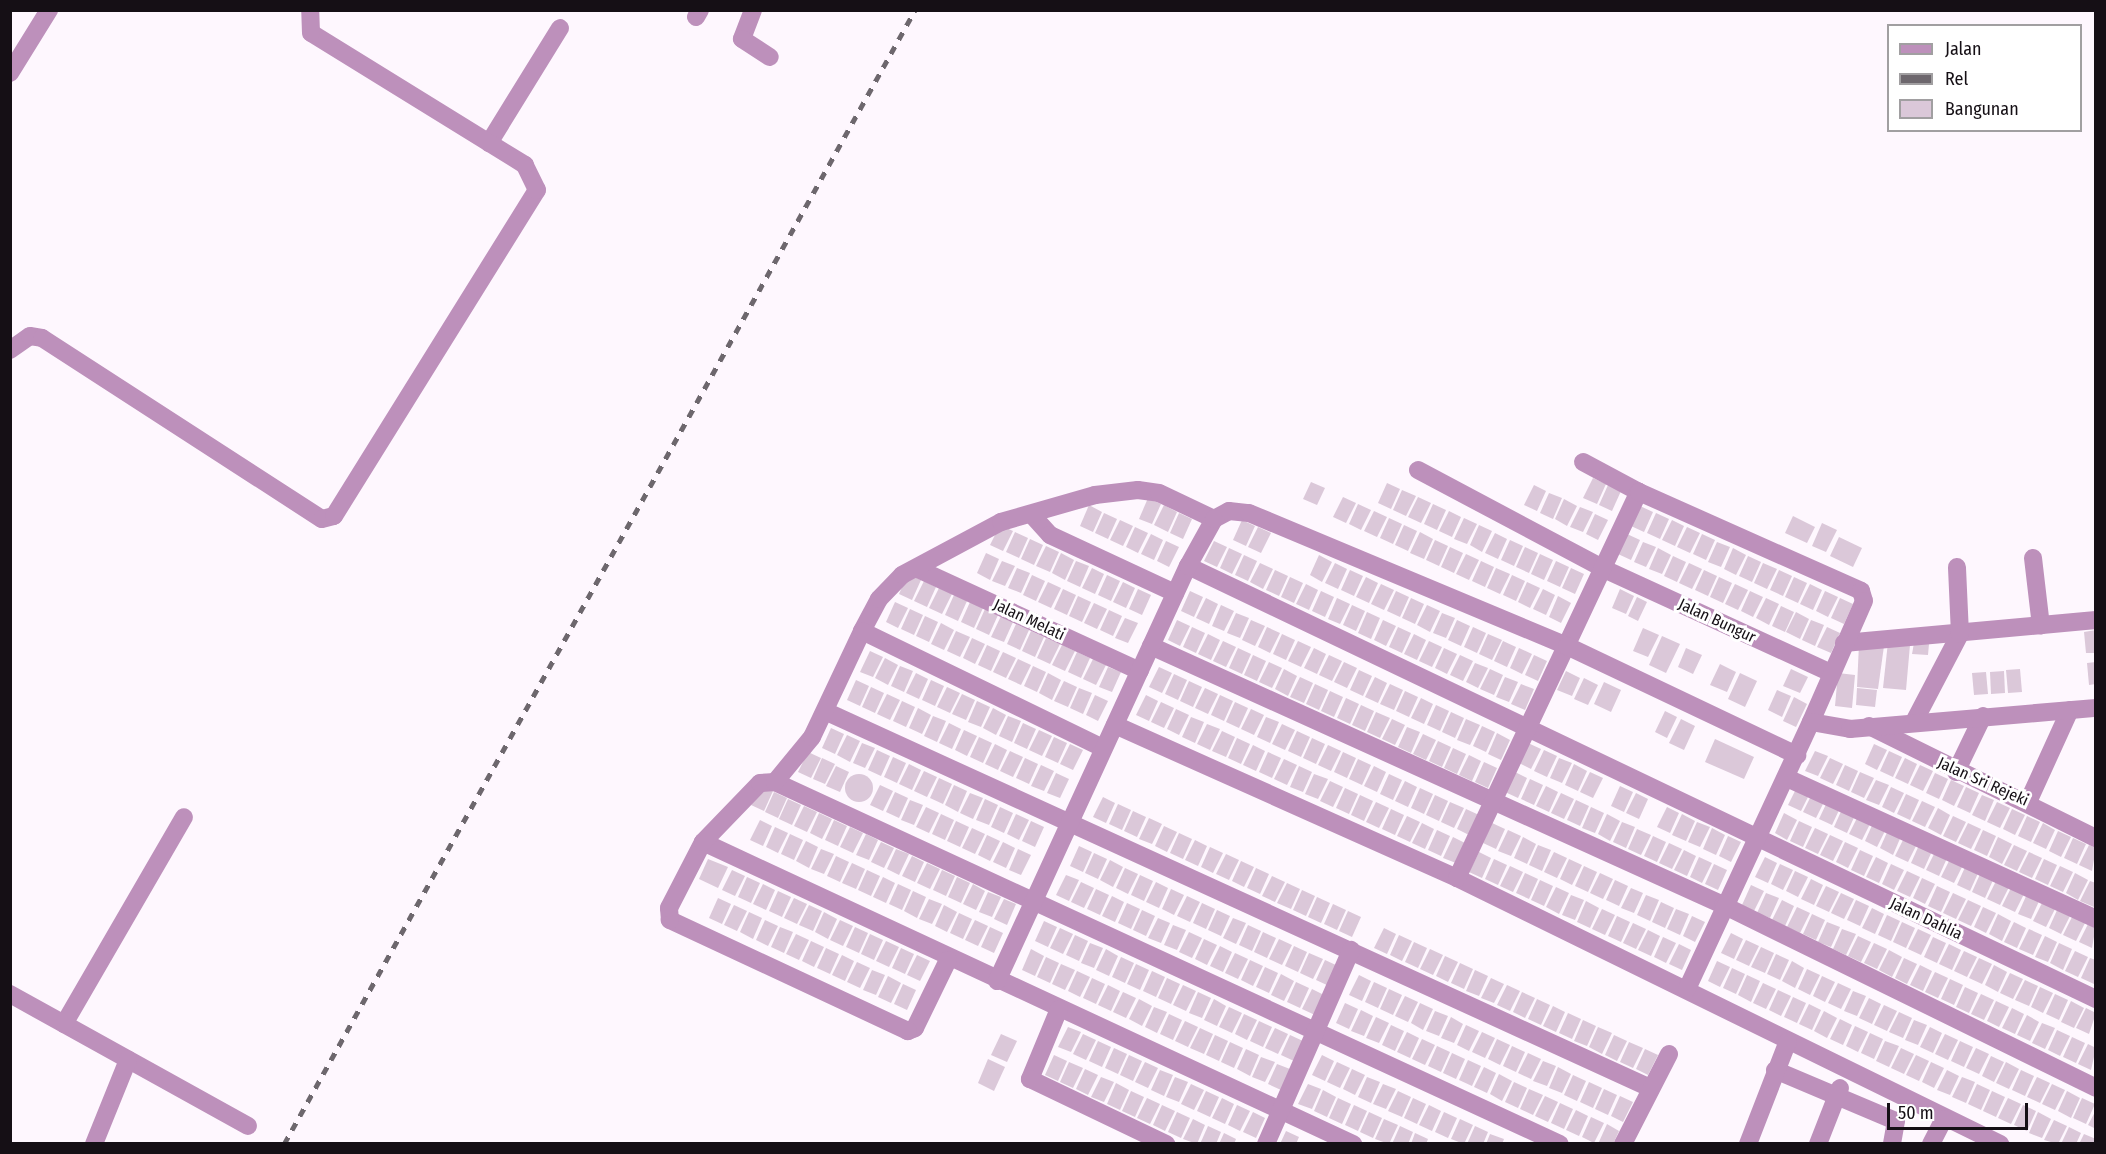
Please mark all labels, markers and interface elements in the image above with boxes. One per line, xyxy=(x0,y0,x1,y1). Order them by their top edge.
legend xyxy=(1887,24,2082,132)
text: Jalan xyxy=(1945,38,1982,60)
text: Rel xyxy=(1945,68,1968,90)
text: Bangunan xyxy=(1945,98,2019,120)
street label: Jalan Melati xyxy=(990,595,1068,645)
street label: Jalan Bungur xyxy=(1675,595,1759,647)
street label: Jalan Sri Rejeki xyxy=(1935,753,2031,811)
street label: Jalan Dahlia xyxy=(1887,894,1965,944)
scale bar xyxy=(1890,1091,2031,1129)
text: 50 m xyxy=(1898,1102,1934,1124)

